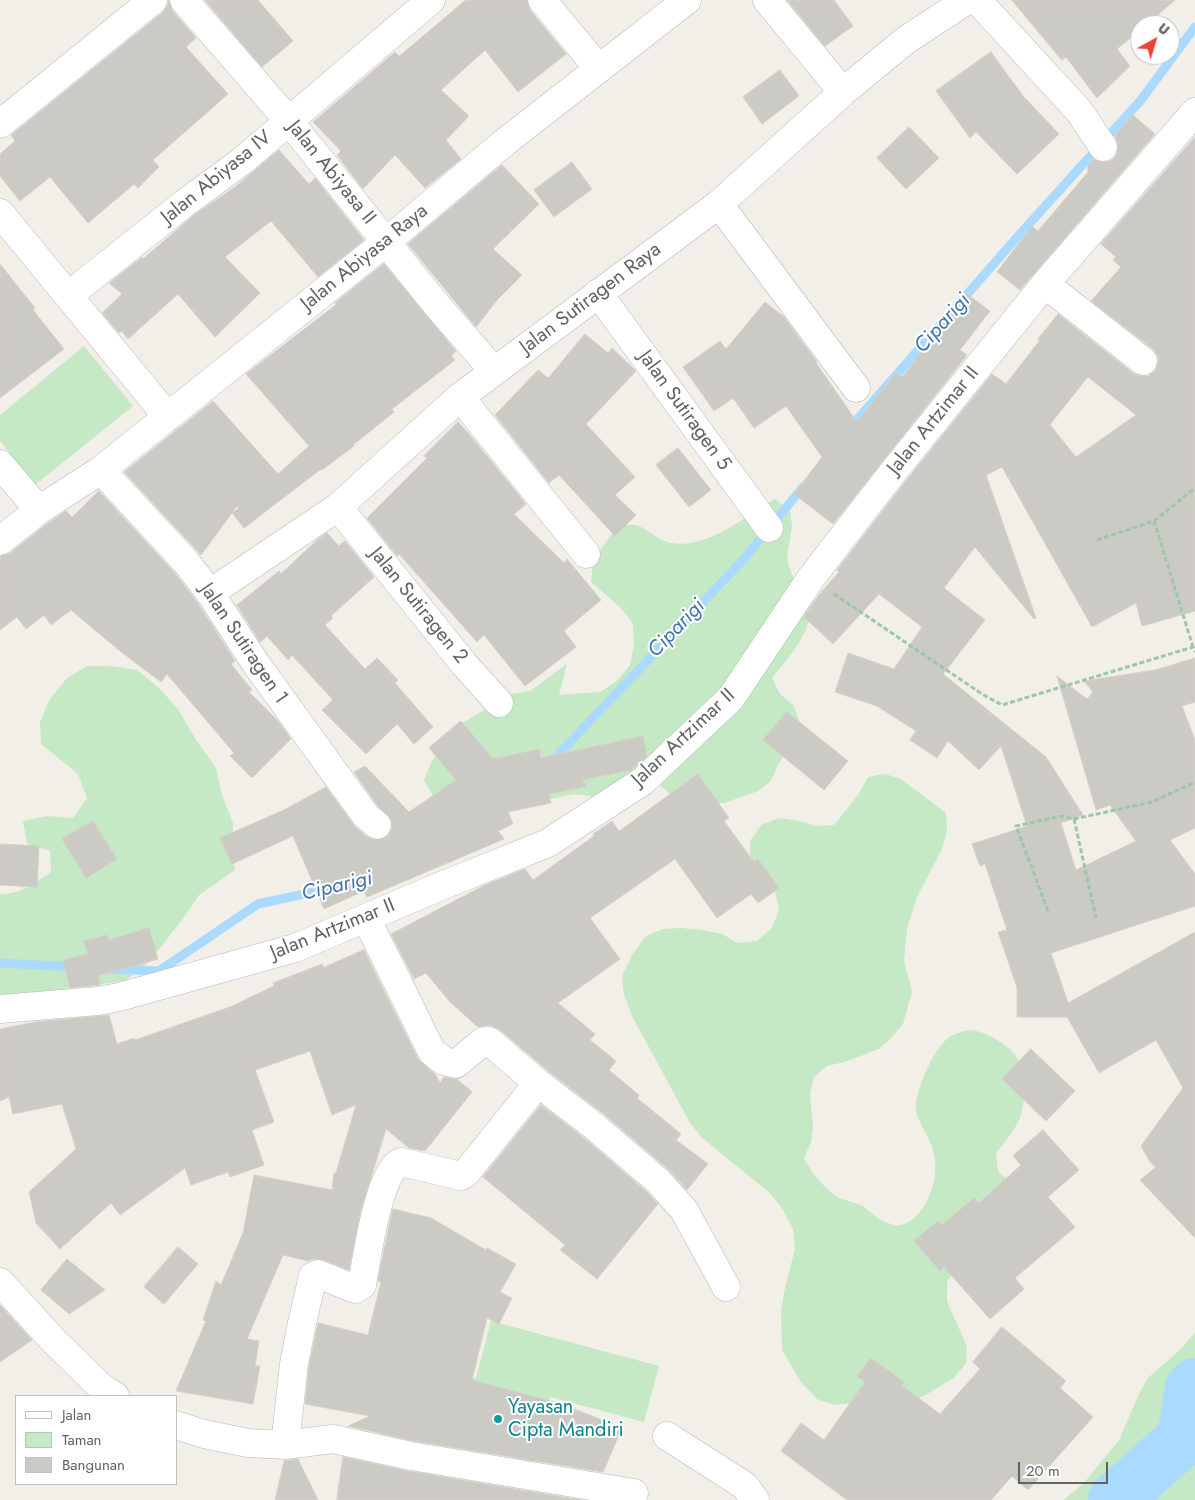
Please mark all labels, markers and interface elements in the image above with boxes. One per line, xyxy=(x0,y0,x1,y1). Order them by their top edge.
north arrow xyxy=(1130,15,1180,65)
text: U xyxy=(1154,18,1174,40)
street label: Jalan Abiyasa II xyxy=(282,116,380,230)
street label: Jalan Abiyasa IV xyxy=(157,126,277,230)
street label: Jalan Abiyasa Raya xyxy=(297,200,433,316)
street label: Jalan Sutiragen Raya xyxy=(516,238,666,360)
water label: Ciparigi xyxy=(910,289,976,359)
street label: Jalan Sutiragen 5 xyxy=(632,346,736,476)
street label: Jalan Artzimar II xyxy=(883,362,985,480)
street label: Jalan Sutiragen 2 xyxy=(364,543,472,669)
street label: Jalan Sutiragen 1 xyxy=(194,579,292,709)
water label: Ciparigi xyxy=(643,594,711,664)
street label: Jalan Artzimar II xyxy=(627,684,741,792)
water label: Ciparigi xyxy=(299,867,375,907)
street label: Jalan Artzimar II xyxy=(267,894,399,966)
legend xyxy=(15,1395,178,1485)
place label: Yayasan Cipta Mandiri xyxy=(508,1396,624,1443)
text: Jalan xyxy=(62,1404,91,1426)
marker: Yayasan Cipta Mandiri xyxy=(492,1413,504,1425)
text: Taman xyxy=(62,1429,101,1451)
scale bar xyxy=(1020,1452,1110,1484)
text: Bangunan xyxy=(62,1454,125,1476)
text: 20 m xyxy=(1026,1460,1060,1482)

